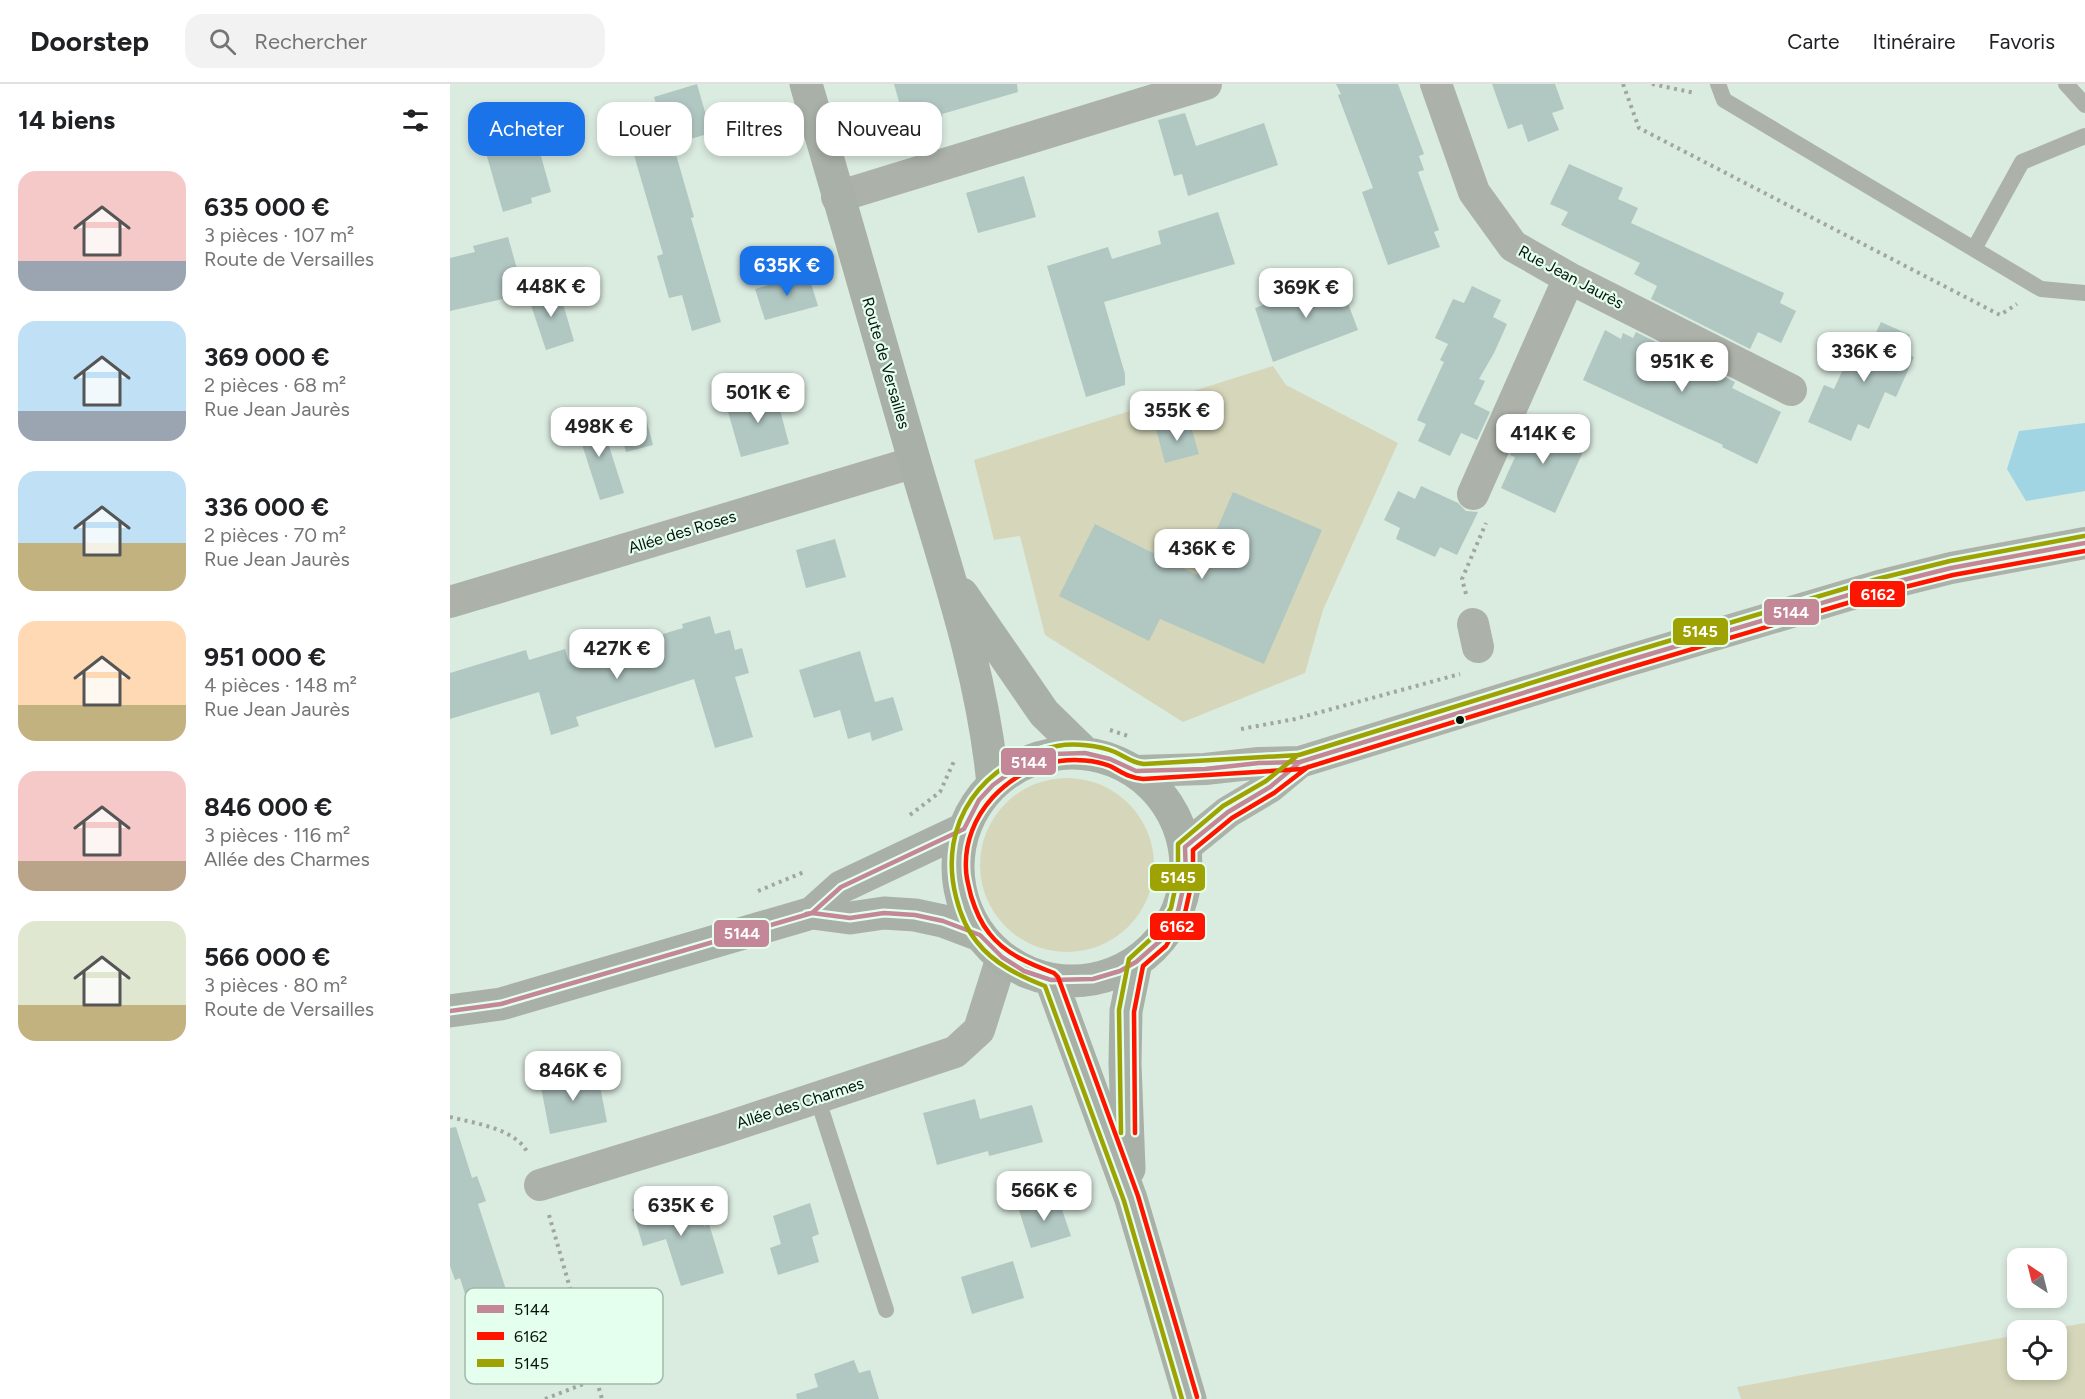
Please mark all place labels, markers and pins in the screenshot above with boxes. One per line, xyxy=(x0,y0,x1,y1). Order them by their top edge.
pin: 635K € xyxy=(738,246,836,297)
pin: 448K € xyxy=(502,267,600,318)
pin: 369K € xyxy=(1257,268,1355,319)
pin: 336K € xyxy=(1815,332,1913,383)
pin: 951K € xyxy=(1633,342,1731,393)
pin: 501K € xyxy=(709,373,807,424)
pin: 355K € xyxy=(1128,391,1226,442)
pin: 498K € xyxy=(550,407,648,458)
pin: 414K € xyxy=(1494,414,1592,465)
pin: 436K € xyxy=(1153,529,1251,580)
pin: 427K € xyxy=(568,629,666,680)
unlabelled marker xyxy=(1454,714,1466,726)
pin: 846K € xyxy=(524,1051,622,1102)
pin: 566K € xyxy=(995,1171,1093,1222)
pin: 635K € xyxy=(632,1186,730,1237)

